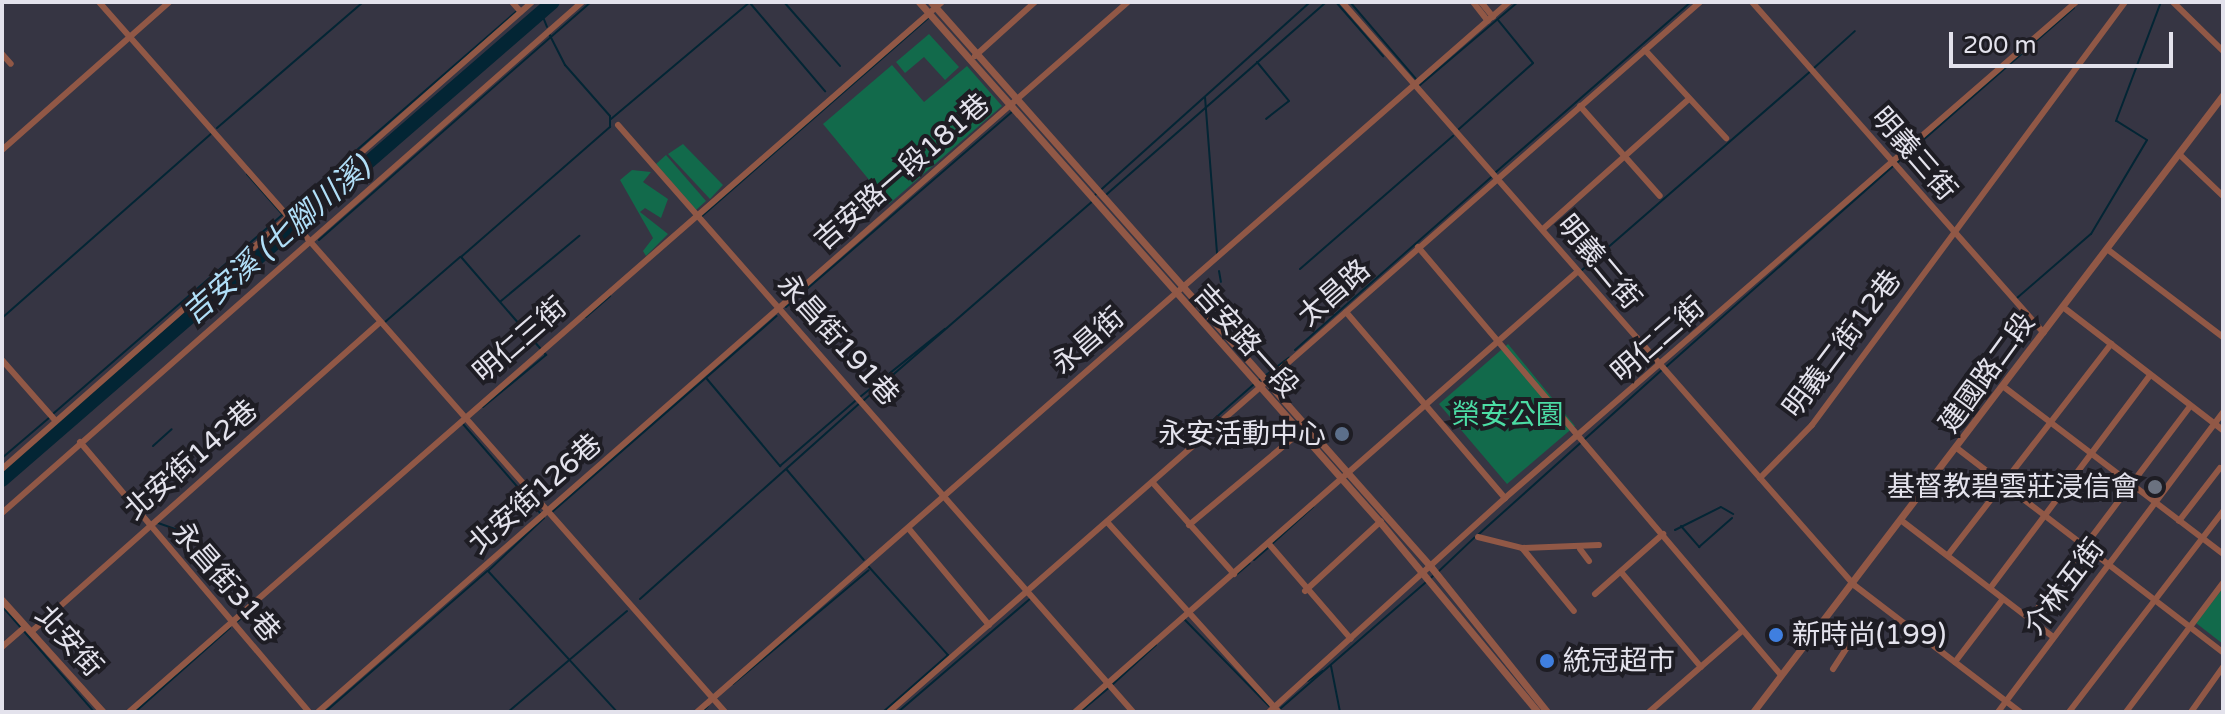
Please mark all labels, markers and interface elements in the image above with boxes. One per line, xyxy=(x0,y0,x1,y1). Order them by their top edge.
scale bar xyxy=(1953,16,2177,66)
text: 200 m xyxy=(1963,31,2037,60)
street label: 吉安路一段181巷 xyxy=(808,87,996,257)
street label: 明義三街 xyxy=(1865,101,1963,207)
water label: 吉安溪 (七腳川溪) xyxy=(176,150,378,332)
street label: 明義二街 xyxy=(1550,208,1648,316)
street label: 太昌路 xyxy=(1291,253,1377,333)
street label: 明義二街12巷 xyxy=(1776,264,1908,424)
street label: 永昌街191巷 xyxy=(770,268,906,412)
street label: 吉安路一段 xyxy=(1187,278,1305,404)
street label: 明仁三街 xyxy=(467,291,573,389)
street label: 明仁二街 xyxy=(1605,291,1711,389)
street label: 永昌街 xyxy=(1045,301,1131,381)
street label: 建國路二段 xyxy=(1932,306,2042,440)
street label: 北安街142巷 xyxy=(118,393,264,527)
park label: 榮安公園 xyxy=(1452,398,1564,432)
place label: 永安活動中心 xyxy=(1158,417,1326,451)
marker: 永安活動中心 xyxy=(1333,425,1351,443)
street label: 北安街126巷 xyxy=(462,427,608,561)
place label: 基督教碧雲莊浸信會 xyxy=(1887,470,2139,504)
marker: 基督教碧雲莊浸信會 xyxy=(2146,478,2164,496)
street label: 永昌街31巷 xyxy=(165,515,287,649)
street label: 介林五街 xyxy=(2017,532,2111,642)
street label: 北安街 xyxy=(28,599,110,683)
place label: 新時尚(199) xyxy=(1792,618,1946,652)
marker: 新時尚(199) xyxy=(1767,626,1785,644)
place label: 統冠超市 xyxy=(1563,644,1675,678)
marker: 統冠超市 xyxy=(1538,652,1556,670)

